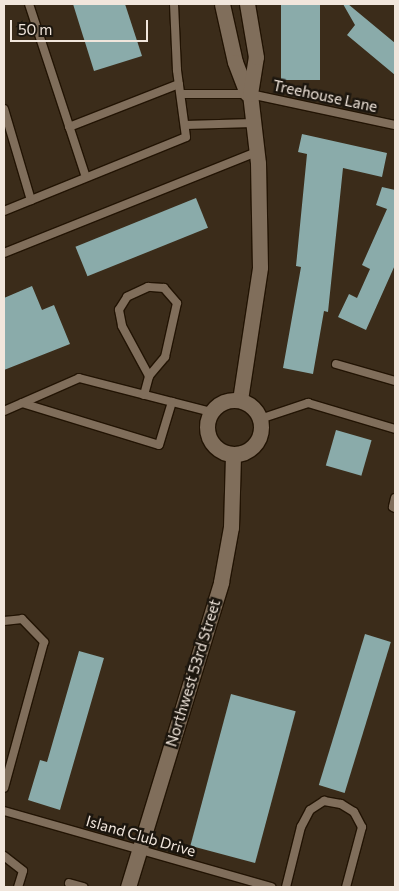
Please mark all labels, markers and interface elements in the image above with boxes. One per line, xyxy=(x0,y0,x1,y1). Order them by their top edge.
scale bar xyxy=(12,10,150,42)
text: 50 m xyxy=(18,20,52,38)
street label: Treehouse Lane xyxy=(271,76,379,116)
street label: Northwest 53rd Street xyxy=(162,597,224,749)
street label: Island Club Drive xyxy=(84,812,198,860)

